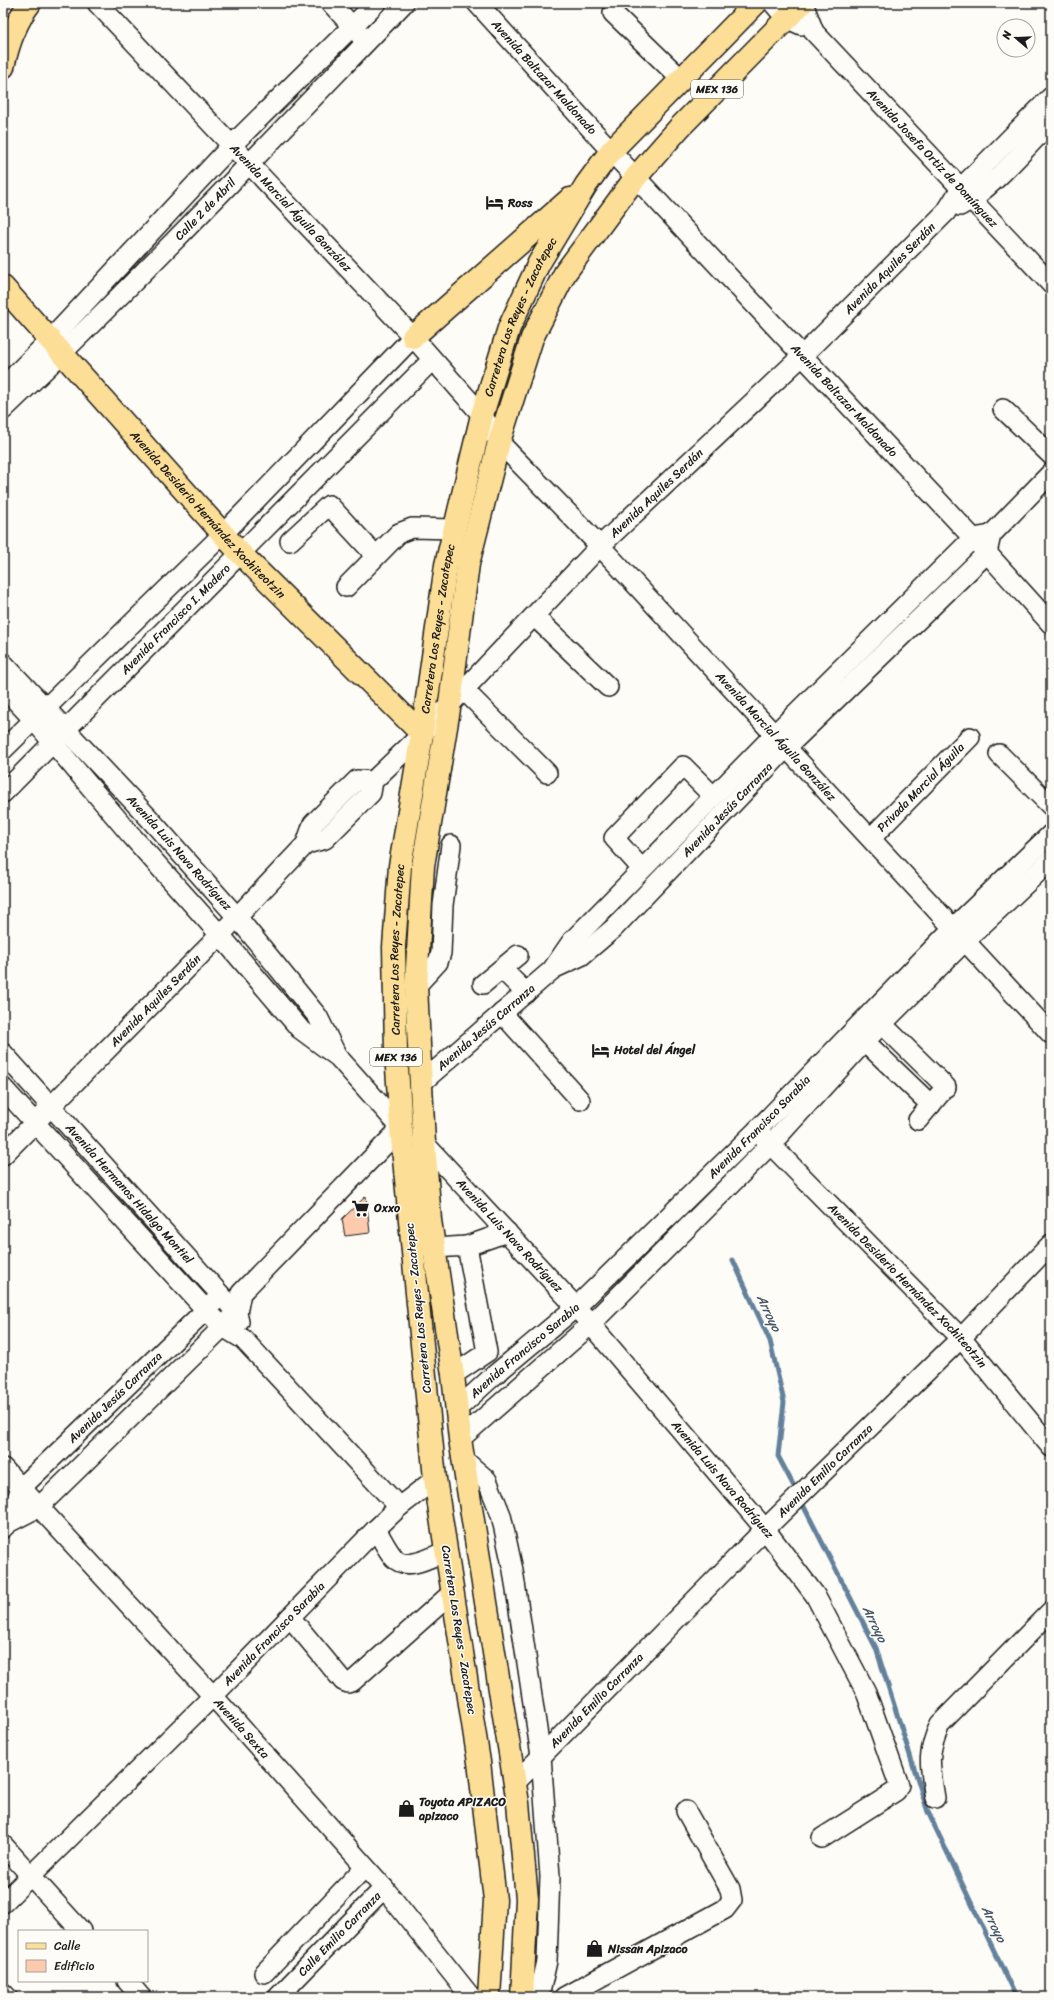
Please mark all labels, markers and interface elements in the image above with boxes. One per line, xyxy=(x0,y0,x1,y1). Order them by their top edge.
street label: Avenida Baltazar Maldonado xyxy=(485,14,602,140)
north arrow xyxy=(996,18,1036,58)
text: N xyxy=(996,28,1017,43)
road number: MEX 136 xyxy=(691,80,743,98)
street label: Avenida Josefa Ortiz de Domínguez xyxy=(860,82,1004,233)
street label: Avenida Marcial Águila González xyxy=(223,137,358,278)
street label: Calle 2 de Abril xyxy=(169,172,242,246)
place label: Ross xyxy=(507,192,533,214)
hotel icon: Ross xyxy=(485,193,505,213)
street label: Avenida Aquiles Serdán xyxy=(838,217,941,320)
street label: Carretera Los Reyes - Zacatepec xyxy=(477,233,563,399)
street label: Avenida Baltazar Maldonado xyxy=(784,337,903,462)
street label: Avenida Desiderio Hernández Xochiteotzin xyxy=(124,424,291,604)
street label: Avenida Aquiles Serdán xyxy=(603,442,709,544)
street label: Carretera Los Reyes - Zacatepec xyxy=(414,541,462,715)
street label: Avenida Francisco I. Madero xyxy=(114,558,236,681)
street label: Avenida Marcial Águila González xyxy=(709,665,842,807)
street label: Privada Marcial Águila xyxy=(871,737,970,837)
street label: Avenida Jesús Carranza xyxy=(675,757,778,863)
street label: Avenida Luis Nava Rodríguez xyxy=(120,789,238,916)
street label: Carretera Los Reyes - Zacatepec xyxy=(383,863,411,1035)
street label: Avenida Aquiles Serdán xyxy=(104,949,207,1053)
street label: Avenida Jesús Carranza xyxy=(431,978,540,1077)
place label: Hotel del Ángel xyxy=(613,1039,696,1061)
hotel icon: Hotel del Ángel xyxy=(591,1040,611,1060)
road number: MEX 136 xyxy=(370,1048,422,1066)
street label: Avenida Francisco Sarabia xyxy=(701,1070,816,1185)
street label: Avenida Hermanos Hidalgo Montiel xyxy=(59,1117,199,1269)
street label: Avenida Luis Nava Rodríguez xyxy=(450,1172,569,1298)
place label: Oxxo xyxy=(373,1197,401,1219)
street label: Avenida Desiderio Hernández Xochiteotzin xyxy=(822,1197,993,1374)
supermarket icon: Oxxo xyxy=(351,1198,371,1218)
street label: Carretera Los Reyes - Zacatepec xyxy=(398,1222,438,1394)
water label: Arroyo xyxy=(750,1290,788,1337)
street label: Avenida Francisco Sarabia xyxy=(464,1297,585,1404)
street label: Avenida Jesús Carranza xyxy=(62,1346,168,1449)
street label: Avenida Luis Nava Rodríguez xyxy=(665,1414,780,1544)
street label: Avenida Emilio Carranza xyxy=(771,1418,878,1524)
street label: Carretera Los Reyes - Zacatepec xyxy=(435,1544,483,1716)
street label: Avenida Francisco Sarabia xyxy=(217,1576,330,1692)
water label: Arroyo xyxy=(856,1601,895,1648)
street label: Avenida Emilio Carranza xyxy=(543,1647,649,1754)
street label: Avenida Sexta xyxy=(207,1692,276,1765)
place label: Toyota APIZACO apizaco xyxy=(418,1791,506,1827)
shop icon: Toyota APIZACO apizaco xyxy=(396,1799,416,1819)
street label: Calle Emilio Carranza xyxy=(292,1885,387,1982)
water label: Arroyo xyxy=(975,1901,1014,1948)
legend xyxy=(18,1930,148,1982)
text: Calle xyxy=(54,1935,81,1957)
place label: Nissan Apizaco xyxy=(607,1938,689,1960)
shop icon: Nissan Apizaco xyxy=(585,1939,605,1959)
text: Edificio xyxy=(54,1955,94,1977)

